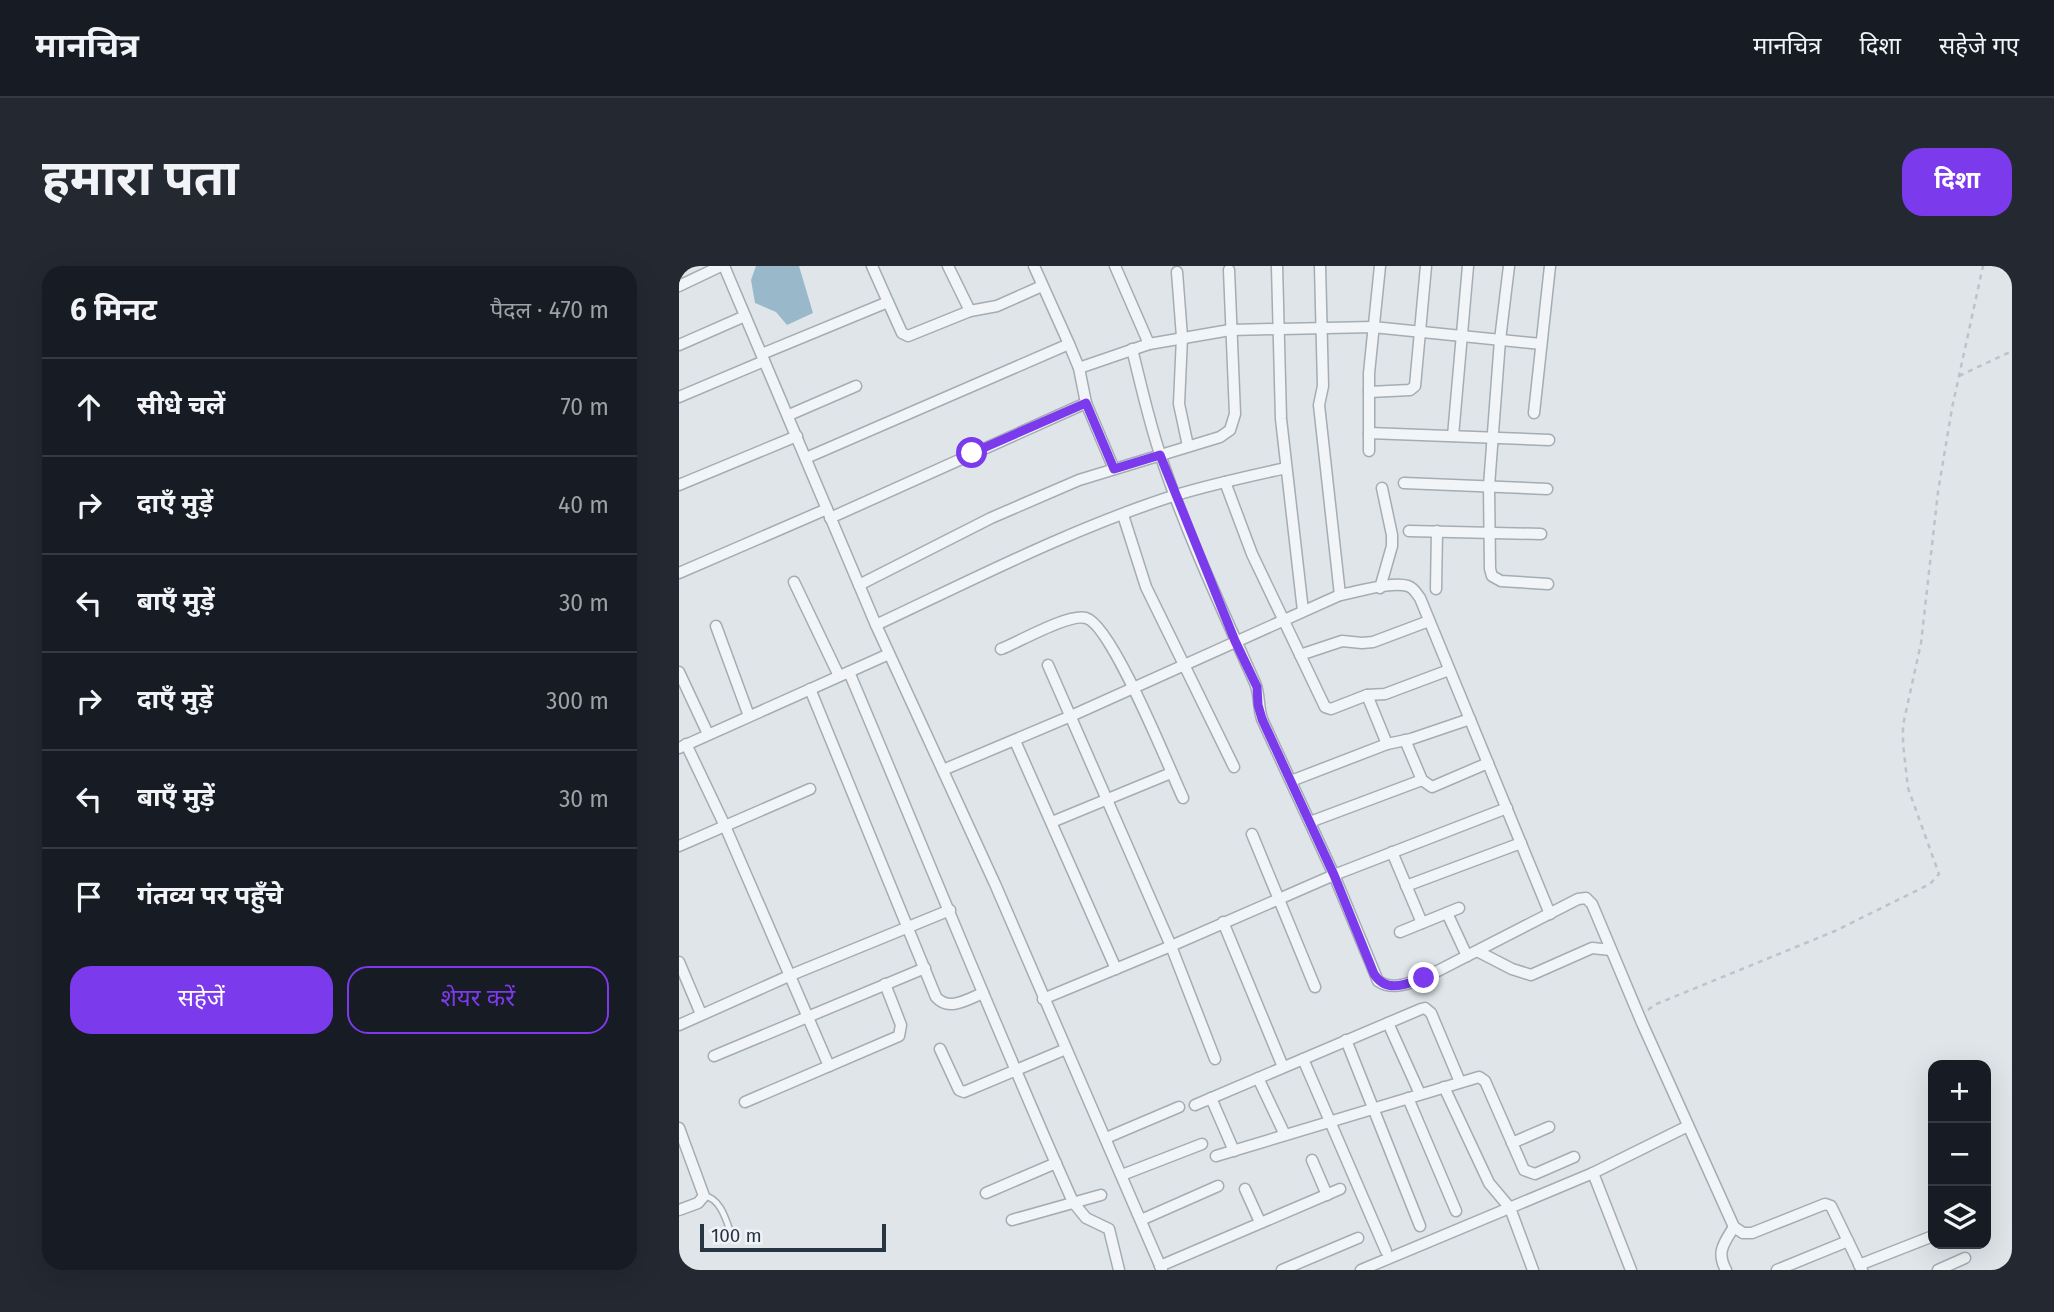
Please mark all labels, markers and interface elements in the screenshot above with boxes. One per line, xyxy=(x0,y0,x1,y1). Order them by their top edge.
text: मानचित्र xyxy=(35,26,139,66)
text: मानचित्र xyxy=(1753,32,1822,60)
text: दिशा xyxy=(1860,32,1901,60)
text: सहेजे गए xyxy=(1939,32,2019,60)
button: दिशा xyxy=(1902,148,2012,216)
text: हमारा पता xyxy=(42,149,239,208)
text: 6 मिनट xyxy=(70,292,157,328)
text: पैदल · 470 m xyxy=(490,296,609,324)
icon: ahead xyxy=(70,388,108,426)
text: सीधे चलें xyxy=(137,390,225,421)
text: 70 m xyxy=(560,393,609,421)
route start xyxy=(956,437,987,468)
icon: right xyxy=(70,486,108,524)
text: दाएँ मुड़ें xyxy=(137,488,213,519)
text: 40 m xyxy=(558,491,609,519)
icon: left xyxy=(70,584,108,622)
text: बाएँ मुड़ें xyxy=(137,586,214,617)
text: 30 m xyxy=(559,589,609,617)
icon: right xyxy=(70,682,108,720)
text: दाएँ मुड़ें xyxy=(137,684,213,715)
text: 300 m xyxy=(546,687,609,715)
icon: left xyxy=(70,780,108,818)
text: बाएँ मुड़ें xyxy=(137,782,214,813)
text: 30 m xyxy=(559,785,609,813)
icon: arrive xyxy=(70,878,108,916)
text: गंतव्य पर पहुँचे xyxy=(137,880,283,911)
route end xyxy=(1408,962,1439,993)
button: सहेजें xyxy=(70,966,333,1034)
button: शेयर करें xyxy=(347,966,609,1034)
map controls xyxy=(1928,1060,1991,1249)
button: + xyxy=(1928,1060,1991,1123)
button: − xyxy=(1928,1123,1991,1186)
button: layers xyxy=(1928,1186,1991,1249)
scale bar xyxy=(700,1221,885,1253)
text: 100 m xyxy=(711,1224,762,1247)

